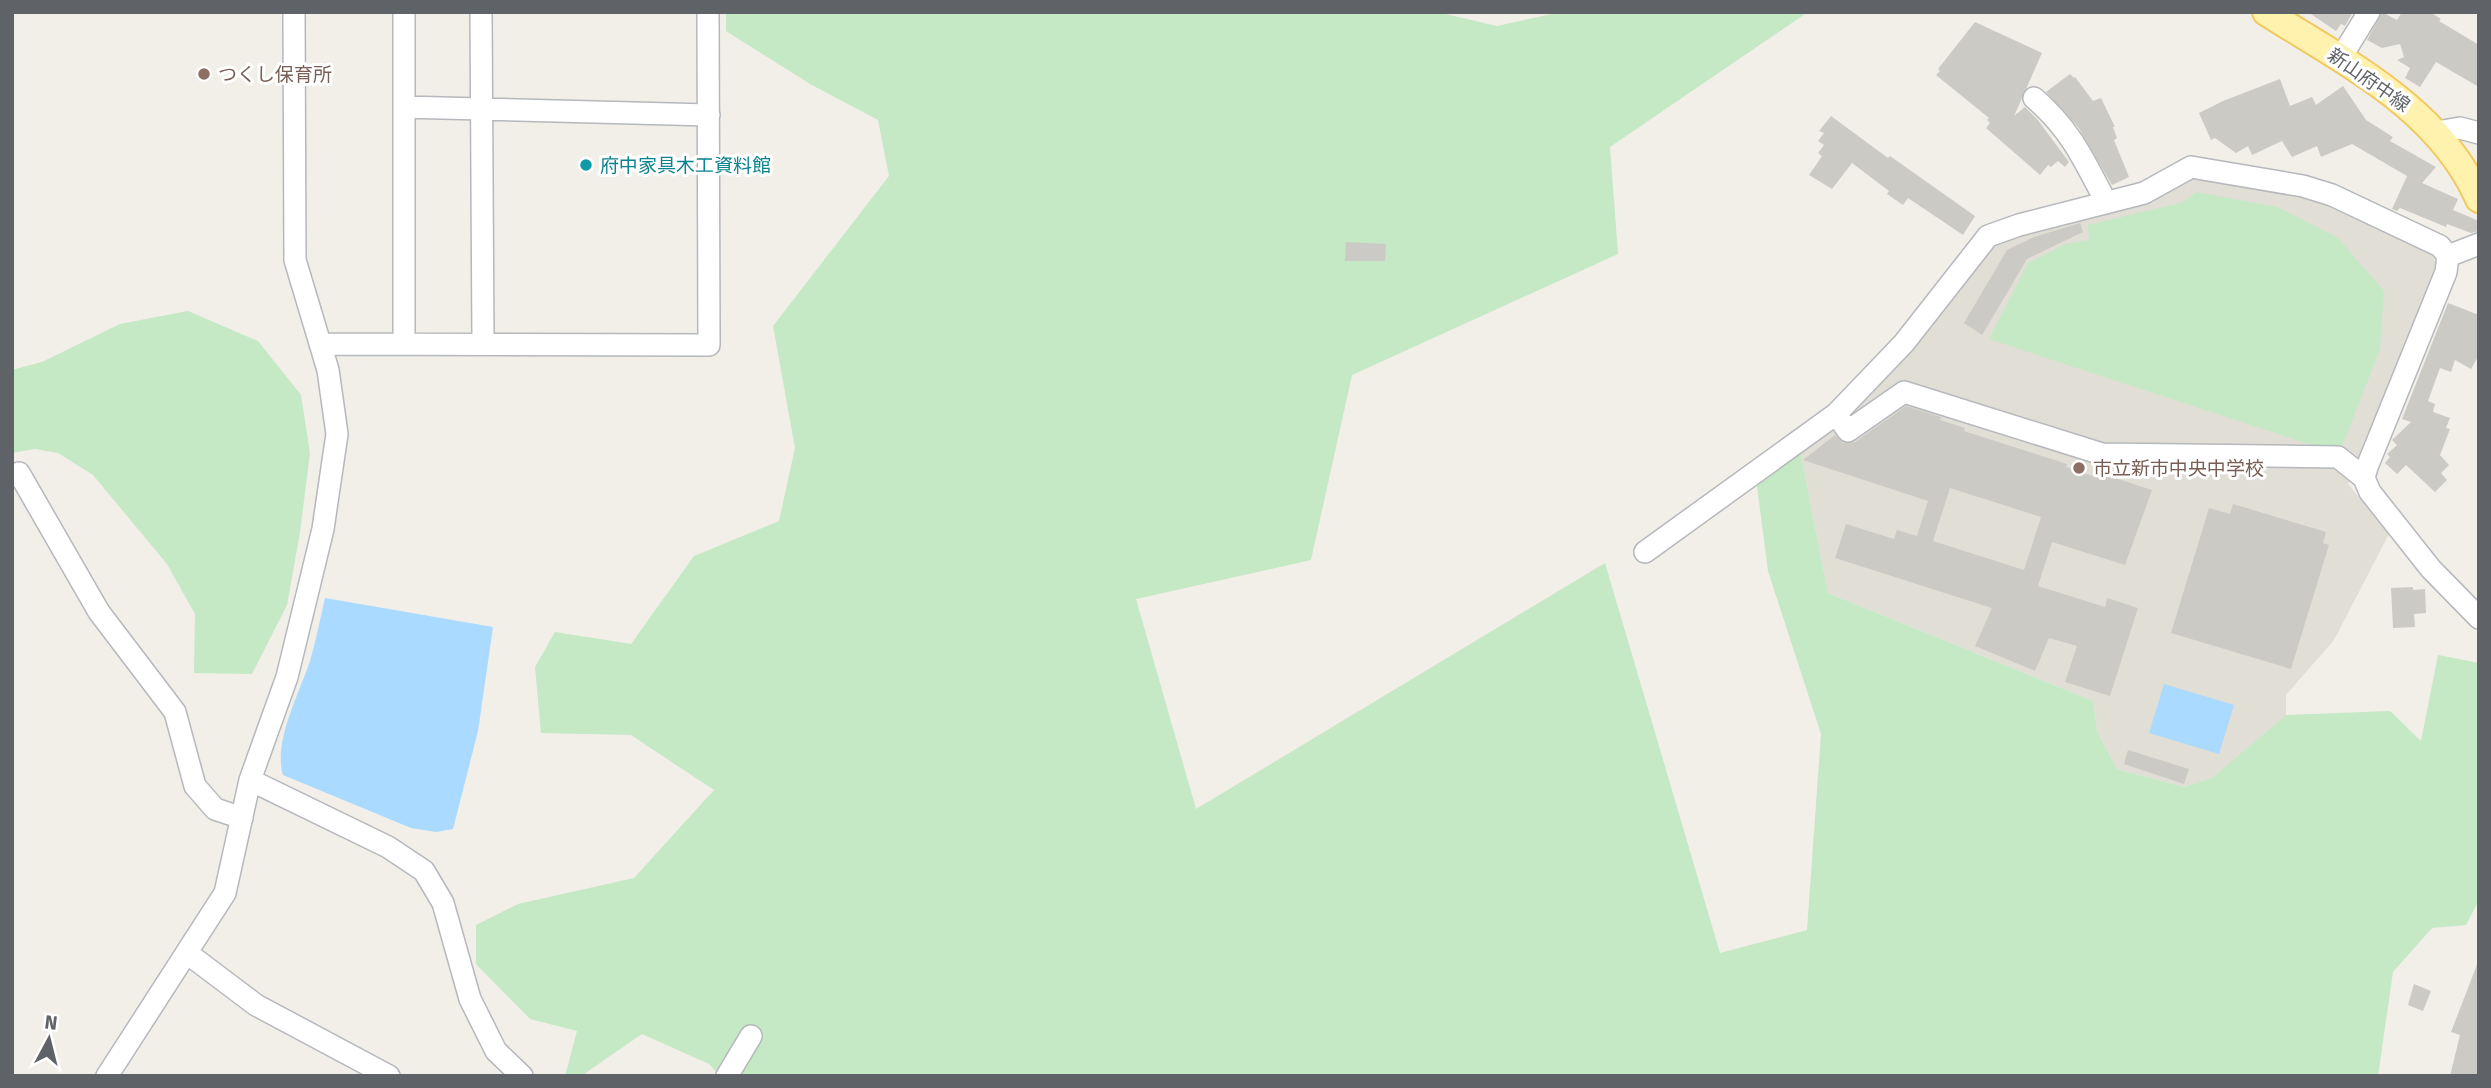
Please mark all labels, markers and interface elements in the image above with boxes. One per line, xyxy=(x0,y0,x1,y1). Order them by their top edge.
street label: 新山府中線 xyxy=(2323,43,2415,117)
place label: つくし保育所 xyxy=(218,63,332,86)
marker: つくし保育所 xyxy=(196,66,212,82)
place label: 府中家具木工資料館 xyxy=(600,154,771,177)
marker: 府中家具木工資料館 xyxy=(578,157,594,173)
place label: 市立新市中央中学校 xyxy=(2093,457,2264,480)
marker: 市立新市中央中学校 xyxy=(2071,460,2087,476)
north arrow xyxy=(14,1004,84,1074)
text: N xyxy=(43,1010,59,1035)

